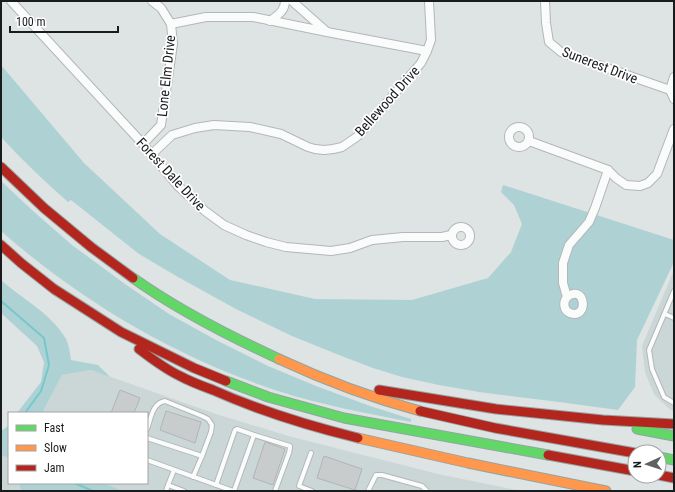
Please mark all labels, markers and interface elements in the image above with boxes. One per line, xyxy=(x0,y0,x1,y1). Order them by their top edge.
scale bar xyxy=(10,8,118,34)
text: 100 m xyxy=(16,15,46,29)
street label: Lone Elm Drive xyxy=(154,34,178,118)
street label: Sunerest Drive xyxy=(560,43,640,87)
street label: Bellewood Drive xyxy=(351,62,423,139)
street label: Forest Dale Drive xyxy=(133,134,209,214)
legend xyxy=(8,412,148,484)
text: Fast xyxy=(44,421,65,435)
text: Slow xyxy=(44,441,67,455)
north arrow xyxy=(627,444,667,484)
text: Jam xyxy=(44,461,65,475)
text: N xyxy=(631,461,644,468)

